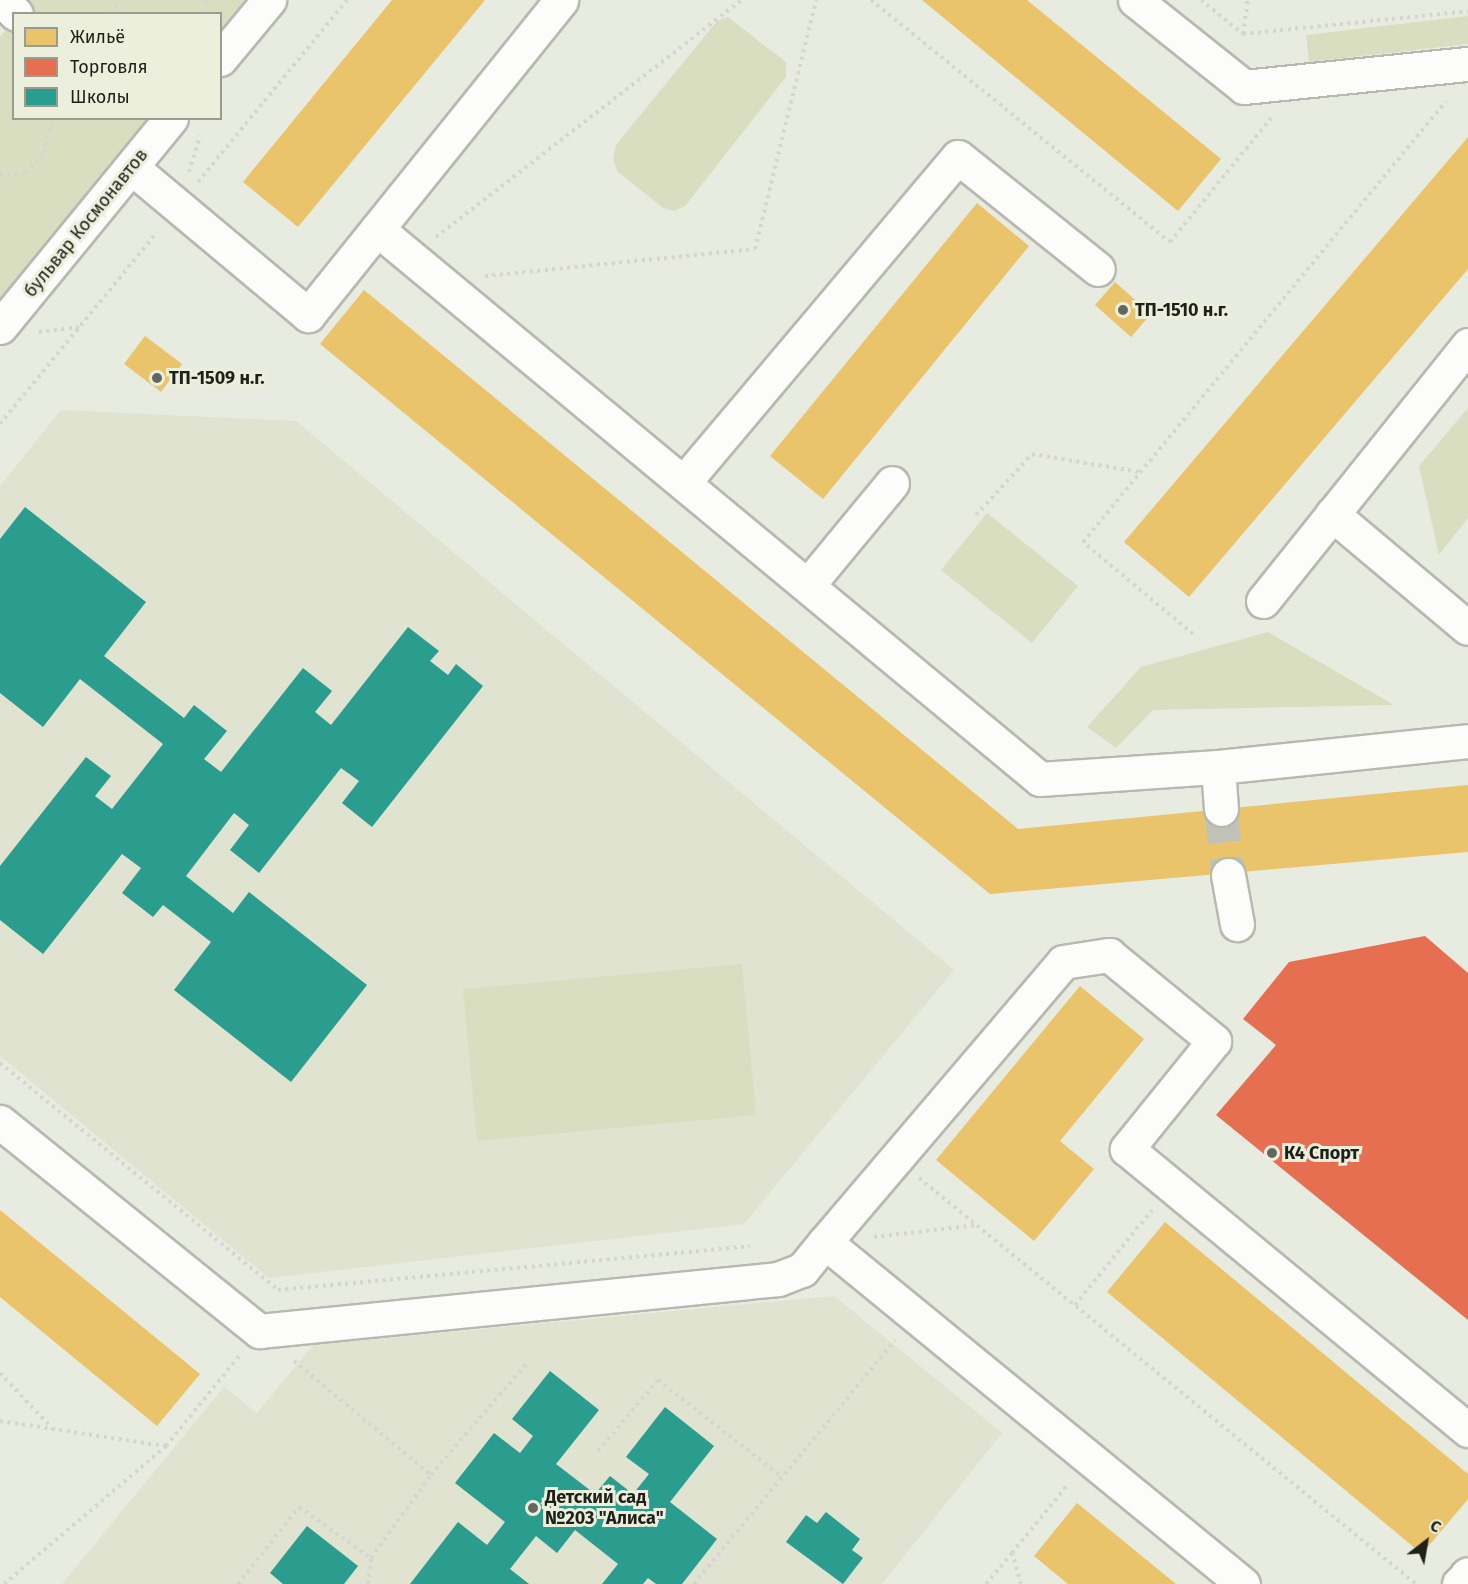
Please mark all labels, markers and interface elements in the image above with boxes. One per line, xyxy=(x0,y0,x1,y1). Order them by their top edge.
legend xyxy=(12,12,222,120)
text: Жильё xyxy=(70,26,125,48)
text: Торговля xyxy=(70,56,148,78)
text: Школы xyxy=(70,86,130,108)
street label: бульвар Космонавтов xyxy=(20,144,152,302)
place label: ТП-1510 н.г. xyxy=(1135,299,1228,321)
marker: ТП-1510 н.г. xyxy=(1116,303,1130,317)
place label: ТП-1509 н.г. xyxy=(169,367,265,389)
marker: ТП-1509 н.г. xyxy=(150,371,164,385)
place label: К4 Спорт xyxy=(1284,1142,1359,1164)
marker: К4 Спорт xyxy=(1265,1146,1279,1160)
place label: Детский сад №203 "Алиса" xyxy=(545,1487,664,1530)
marker: Детский сад №203 "Алиса" xyxy=(526,1501,540,1515)
north arrow xyxy=(1396,1512,1456,1572)
text: С xyxy=(1427,1516,1444,1537)

